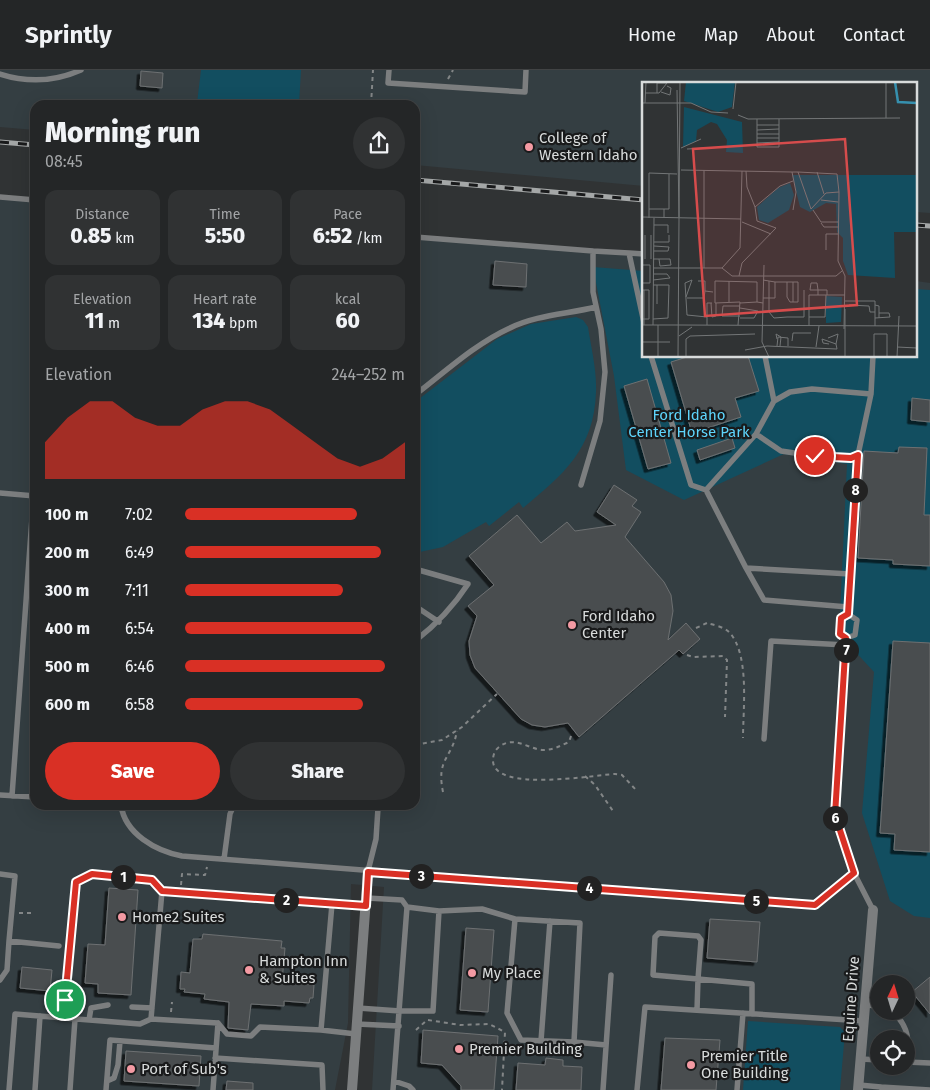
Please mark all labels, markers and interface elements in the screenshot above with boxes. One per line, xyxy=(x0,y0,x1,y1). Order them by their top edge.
text: Sprintly xyxy=(25,21,112,49)
text: Home xyxy=(628,24,676,46)
text: Map xyxy=(704,24,738,46)
text: About xyxy=(766,24,815,46)
text: Contact xyxy=(843,24,905,46)
inset map xyxy=(642,82,918,358)
text: Morning run xyxy=(45,116,200,149)
button: share xyxy=(353,117,405,169)
place label: College of Western Idaho xyxy=(539,129,637,164)
marker: College of Western Idaho xyxy=(523,141,535,153)
text: 08:45 xyxy=(45,152,83,171)
text: Distance xyxy=(75,206,129,223)
text: Time xyxy=(210,206,240,223)
text: Pace xyxy=(333,206,362,223)
text: 0.85 xyxy=(70,223,112,249)
text: 5:50 xyxy=(205,223,245,249)
text: 6:52 xyxy=(313,223,352,249)
text: km xyxy=(112,230,134,247)
text: /km xyxy=(352,230,382,247)
text: Elevation xyxy=(73,291,132,308)
text: Heart rate xyxy=(193,291,257,308)
text: kcal xyxy=(335,291,360,308)
text: 11 xyxy=(85,308,104,334)
text: 134 xyxy=(192,308,225,334)
text: 60 xyxy=(335,308,360,334)
text: m xyxy=(104,315,120,332)
text: bpm xyxy=(225,315,258,332)
text: Elevation xyxy=(45,365,112,384)
text: 244–252 m xyxy=(332,365,405,384)
park label: Ford Idaho Center Horse Park xyxy=(628,406,750,441)
pin xyxy=(794,435,836,477)
icon: check xyxy=(801,442,829,470)
pin: 8 xyxy=(842,478,868,502)
text: 8 xyxy=(851,482,860,499)
text: 100 m xyxy=(45,505,88,524)
text: 7:02 xyxy=(125,505,153,524)
text: 200 m xyxy=(45,543,89,562)
text: 6:49 xyxy=(125,543,154,562)
text: 300 m xyxy=(45,581,89,600)
text: 7:11 xyxy=(125,581,149,600)
place label: Ford Idaho Center xyxy=(582,607,655,642)
text: 400 m xyxy=(45,619,90,638)
text: 6:54 xyxy=(125,619,154,638)
marker: Ford Idaho Center xyxy=(566,619,578,631)
pin: 7 xyxy=(834,638,858,662)
text: 7 xyxy=(843,642,850,659)
text: 500 m xyxy=(45,657,90,676)
text: 6:46 xyxy=(125,657,154,676)
text: 600 m xyxy=(45,695,90,714)
text: 6:58 xyxy=(125,695,154,714)
button: Save xyxy=(45,742,220,800)
button: Share xyxy=(230,742,405,800)
pin: 6 xyxy=(822,806,848,830)
text: 6 xyxy=(832,810,839,827)
pin: 1 xyxy=(110,864,136,890)
pin: 3 xyxy=(408,864,434,888)
text: 3 xyxy=(418,868,425,885)
text: 1 xyxy=(120,869,127,886)
pin: 4 xyxy=(576,876,602,900)
text: 4 xyxy=(586,880,593,897)
pin: 2 xyxy=(274,888,298,912)
pin: 5 xyxy=(744,888,768,914)
text: 2 xyxy=(283,892,290,909)
text: 5 xyxy=(753,893,760,910)
place label: Home2 Suites xyxy=(132,908,225,926)
marker: Home2 Suites xyxy=(116,911,128,923)
place label: Hampton Inn & Suites xyxy=(259,952,348,987)
street label: Equine Drive xyxy=(839,956,863,1042)
marker: Hampton Inn & Suites xyxy=(243,964,255,976)
place label: My Place xyxy=(482,964,541,982)
marker: My Place xyxy=(466,967,478,979)
north arrow xyxy=(870,975,915,1020)
map controls xyxy=(870,975,915,1075)
pin xyxy=(44,979,86,1021)
icon: arrive xyxy=(51,986,79,1014)
button: locate xyxy=(870,1030,915,1075)
place label: Premier Building xyxy=(469,1040,582,1058)
marker: Premier Building xyxy=(453,1043,465,1055)
place label: Premier Title One Building xyxy=(701,1047,789,1082)
marker: Premier Title One Building xyxy=(685,1059,697,1071)
place label: Port of Sub's xyxy=(141,1060,227,1078)
marker: Port of Sub's xyxy=(125,1063,137,1075)

